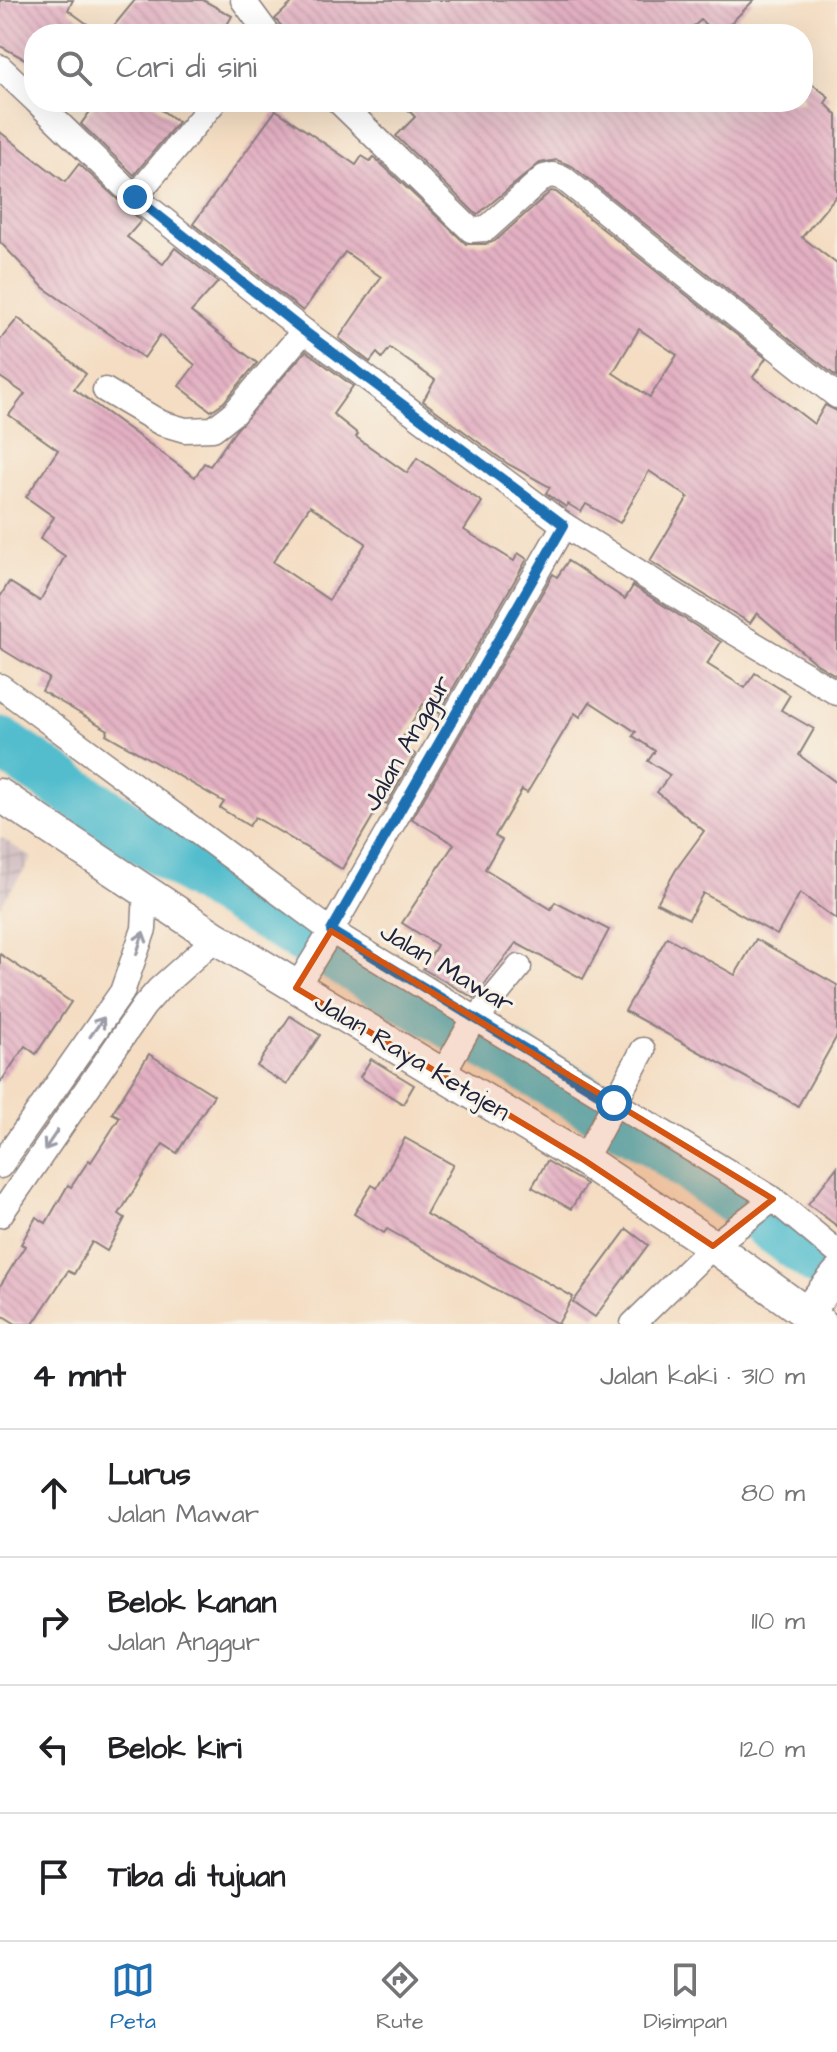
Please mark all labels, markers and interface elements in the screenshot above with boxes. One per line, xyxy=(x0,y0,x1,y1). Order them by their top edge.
search box xyxy=(24,24,813,112)
icon: search xyxy=(52,46,96,90)
text: Cari di sini xyxy=(116,47,257,89)
route end xyxy=(117,179,153,215)
street label: Jalan Anggur xyxy=(353,668,462,819)
street label: Jalan Mawar xyxy=(373,914,521,1022)
one-way arrow xyxy=(134,931,148,956)
street label: Jalan Raya Ketajen xyxy=(306,984,517,1131)
one-way arrow xyxy=(89,1016,105,1038)
route start xyxy=(596,1085,632,1121)
one-way arrow xyxy=(43,1128,59,1151)
text: 4 mnt xyxy=(32,1352,126,1400)
text: Jalan kaki · 310 m xyxy=(600,1358,805,1394)
text: Lurus xyxy=(108,1454,191,1496)
icon: ahead xyxy=(32,1471,76,1515)
text: 80 m xyxy=(741,1475,805,1511)
text: Jalan Mawar xyxy=(108,1496,259,1532)
text: Belok kanan xyxy=(108,1582,277,1624)
icon: right xyxy=(32,1599,76,1643)
text: 110 m xyxy=(751,1603,805,1639)
text: Jalan Anggur xyxy=(108,1624,260,1660)
icon: left xyxy=(32,1727,76,1771)
text: Belok kiri xyxy=(108,1728,242,1770)
text: 120 m xyxy=(740,1731,805,1767)
icon: arrive xyxy=(32,1855,76,1899)
text: Tiba di tujuan xyxy=(108,1856,285,1898)
tab: Peta xyxy=(110,1958,156,2037)
tab: Rute xyxy=(376,1958,424,2037)
tab: Disimpan xyxy=(643,1958,727,2037)

